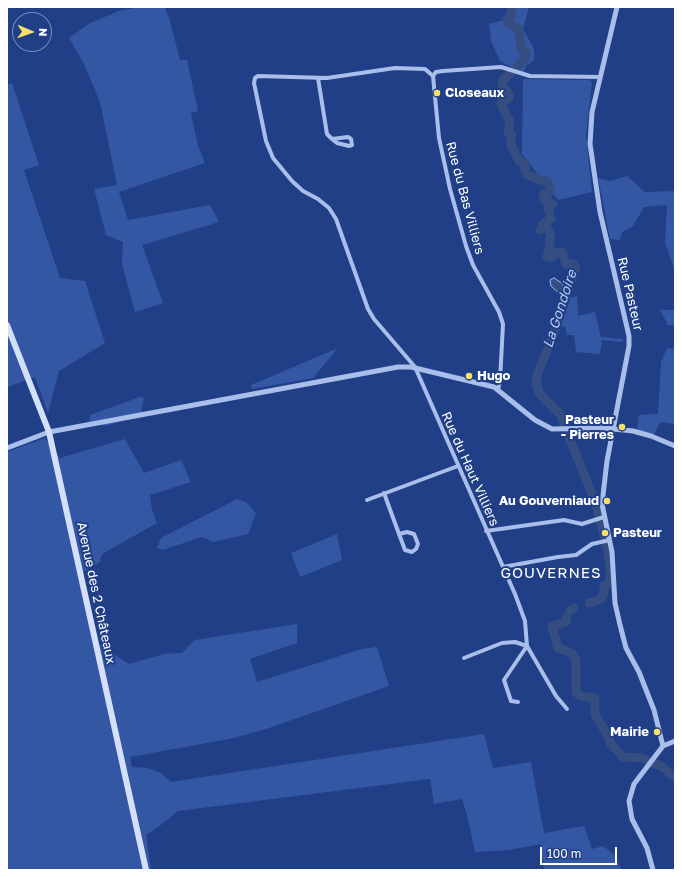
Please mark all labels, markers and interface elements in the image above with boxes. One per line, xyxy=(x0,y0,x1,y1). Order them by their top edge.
north arrow xyxy=(12,12,52,52)
text: N xyxy=(37,28,50,37)
place label: Closeaux xyxy=(445,85,504,101)
marker: Closeaux xyxy=(432,88,442,98)
street label: Rue du Bas Villiers xyxy=(442,140,488,256)
street label: Rue Pasteur xyxy=(614,255,646,333)
water label: La Gondoire xyxy=(540,268,580,350)
place label: Hugo xyxy=(477,368,510,384)
marker: Hugo xyxy=(464,371,474,381)
street label: Rue du Haut Villiers xyxy=(438,409,502,529)
place label: Pasteur - Pierres xyxy=(561,412,614,443)
marker: Pasteur - Pierres xyxy=(617,422,627,432)
place label: Au Gouverniaud xyxy=(499,493,599,509)
marker: Au Gouverniaud xyxy=(602,496,612,506)
street label: Avenue des 2 Châteaux xyxy=(73,521,119,665)
place label: Pasteur xyxy=(613,525,662,541)
marker: Pasteur xyxy=(600,528,610,538)
district label: GOUVERNES xyxy=(500,564,602,582)
place label: Mairie xyxy=(610,724,649,740)
marker: Mairie xyxy=(652,727,662,737)
scale bar xyxy=(542,839,619,865)
text: 100 m xyxy=(547,846,581,861)

